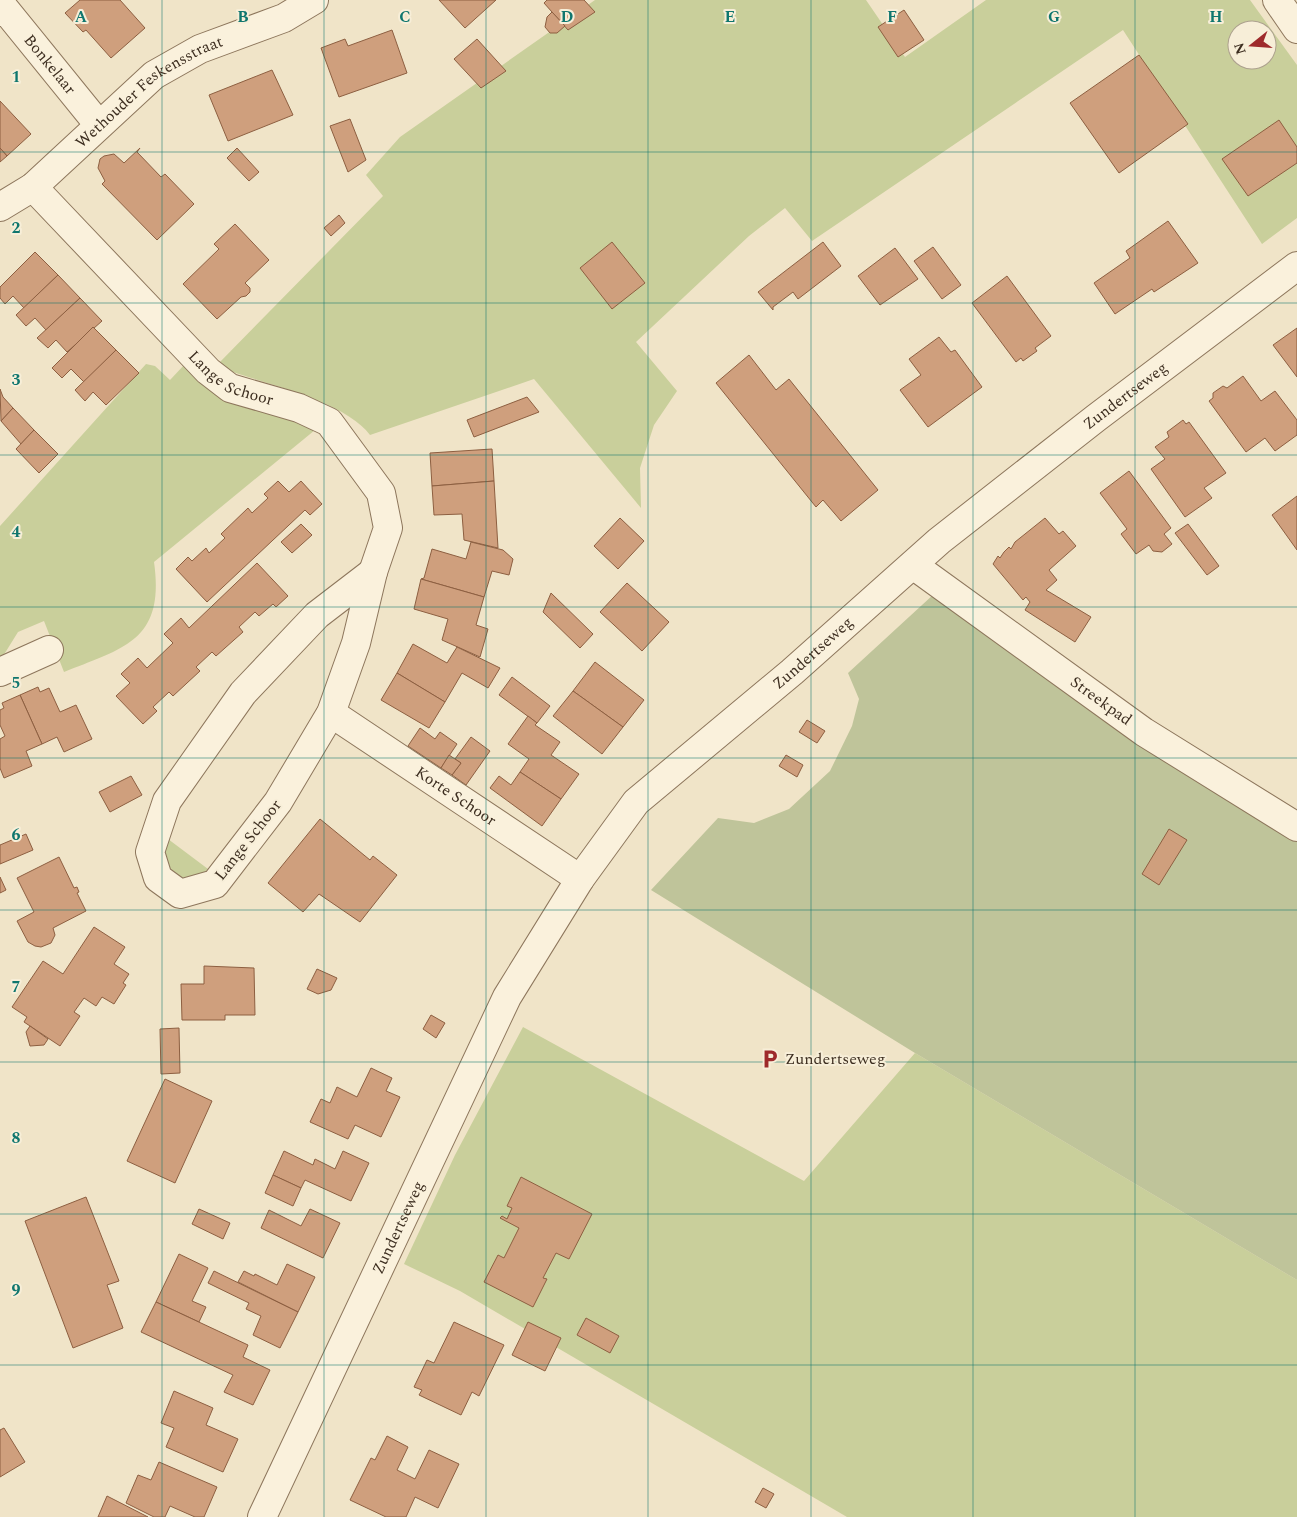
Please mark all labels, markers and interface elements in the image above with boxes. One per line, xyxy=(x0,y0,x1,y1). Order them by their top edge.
text: A xyxy=(75,5,88,29)
text: B xyxy=(237,5,249,29)
text: C xyxy=(399,5,411,29)
text: D xyxy=(561,5,574,29)
text: E xyxy=(725,5,735,29)
text: F xyxy=(887,5,897,29)
text: G xyxy=(1048,5,1060,29)
text: H xyxy=(1209,5,1223,29)
north arrow xyxy=(1227,20,1277,70)
street label: Bonkelaar xyxy=(18,29,82,100)
street label: Wethouder Feskensstraat xyxy=(70,29,227,154)
text: N xyxy=(1228,40,1252,57)
text: 1 xyxy=(12,65,20,89)
text: 2 xyxy=(12,216,21,240)
street label: Lange Schoor xyxy=(182,345,276,412)
street label: Zundertseweg xyxy=(1078,356,1173,436)
text: 3 xyxy=(12,368,21,392)
text: 4 xyxy=(12,520,21,544)
street label: Zundertseweg xyxy=(767,611,859,695)
street label: Streekpad xyxy=(1065,670,1137,732)
text: 5 xyxy=(12,671,20,695)
street label: Korte Schoor xyxy=(410,760,501,832)
street label: Lange Schoor xyxy=(209,794,287,886)
text: 6 xyxy=(12,823,21,847)
text: 7 xyxy=(12,975,21,999)
place label: Zundertseweg xyxy=(785,1047,886,1071)
parking icon: Zundertseweg xyxy=(759,1048,781,1070)
text: 8 xyxy=(12,1126,21,1150)
street label: Zundertseweg xyxy=(366,1177,431,1278)
text: 9 xyxy=(12,1278,21,1302)

